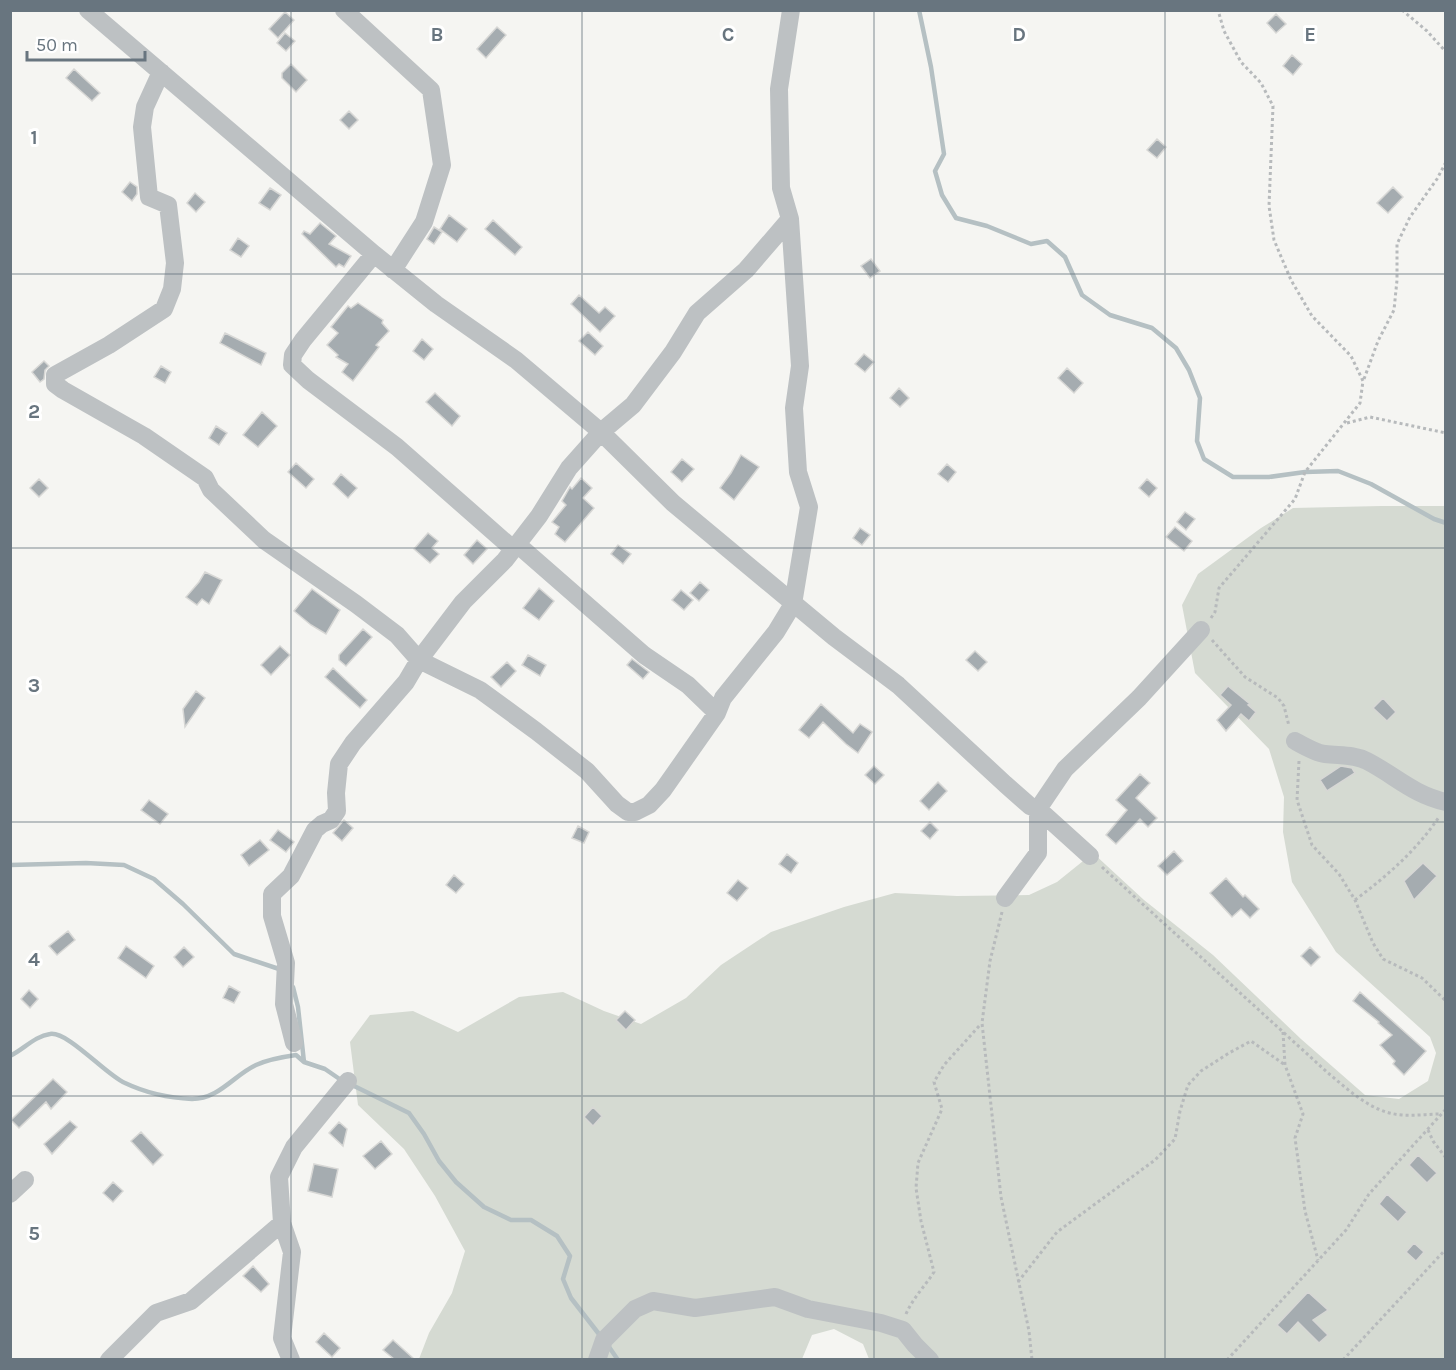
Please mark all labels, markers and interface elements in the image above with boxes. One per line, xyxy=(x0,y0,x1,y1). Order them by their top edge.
text: B xyxy=(431,23,443,46)
text: C xyxy=(722,23,734,46)
text: D xyxy=(1012,23,1026,46)
text: E xyxy=(1304,23,1316,46)
scale bar xyxy=(27,24,146,62)
text: 50 m xyxy=(36,34,78,56)
text: 1 xyxy=(30,126,38,149)
text: 2 xyxy=(28,400,40,423)
text: 3 xyxy=(28,674,40,697)
text: 4 xyxy=(28,948,40,971)
text: 5 xyxy=(28,1222,40,1245)

